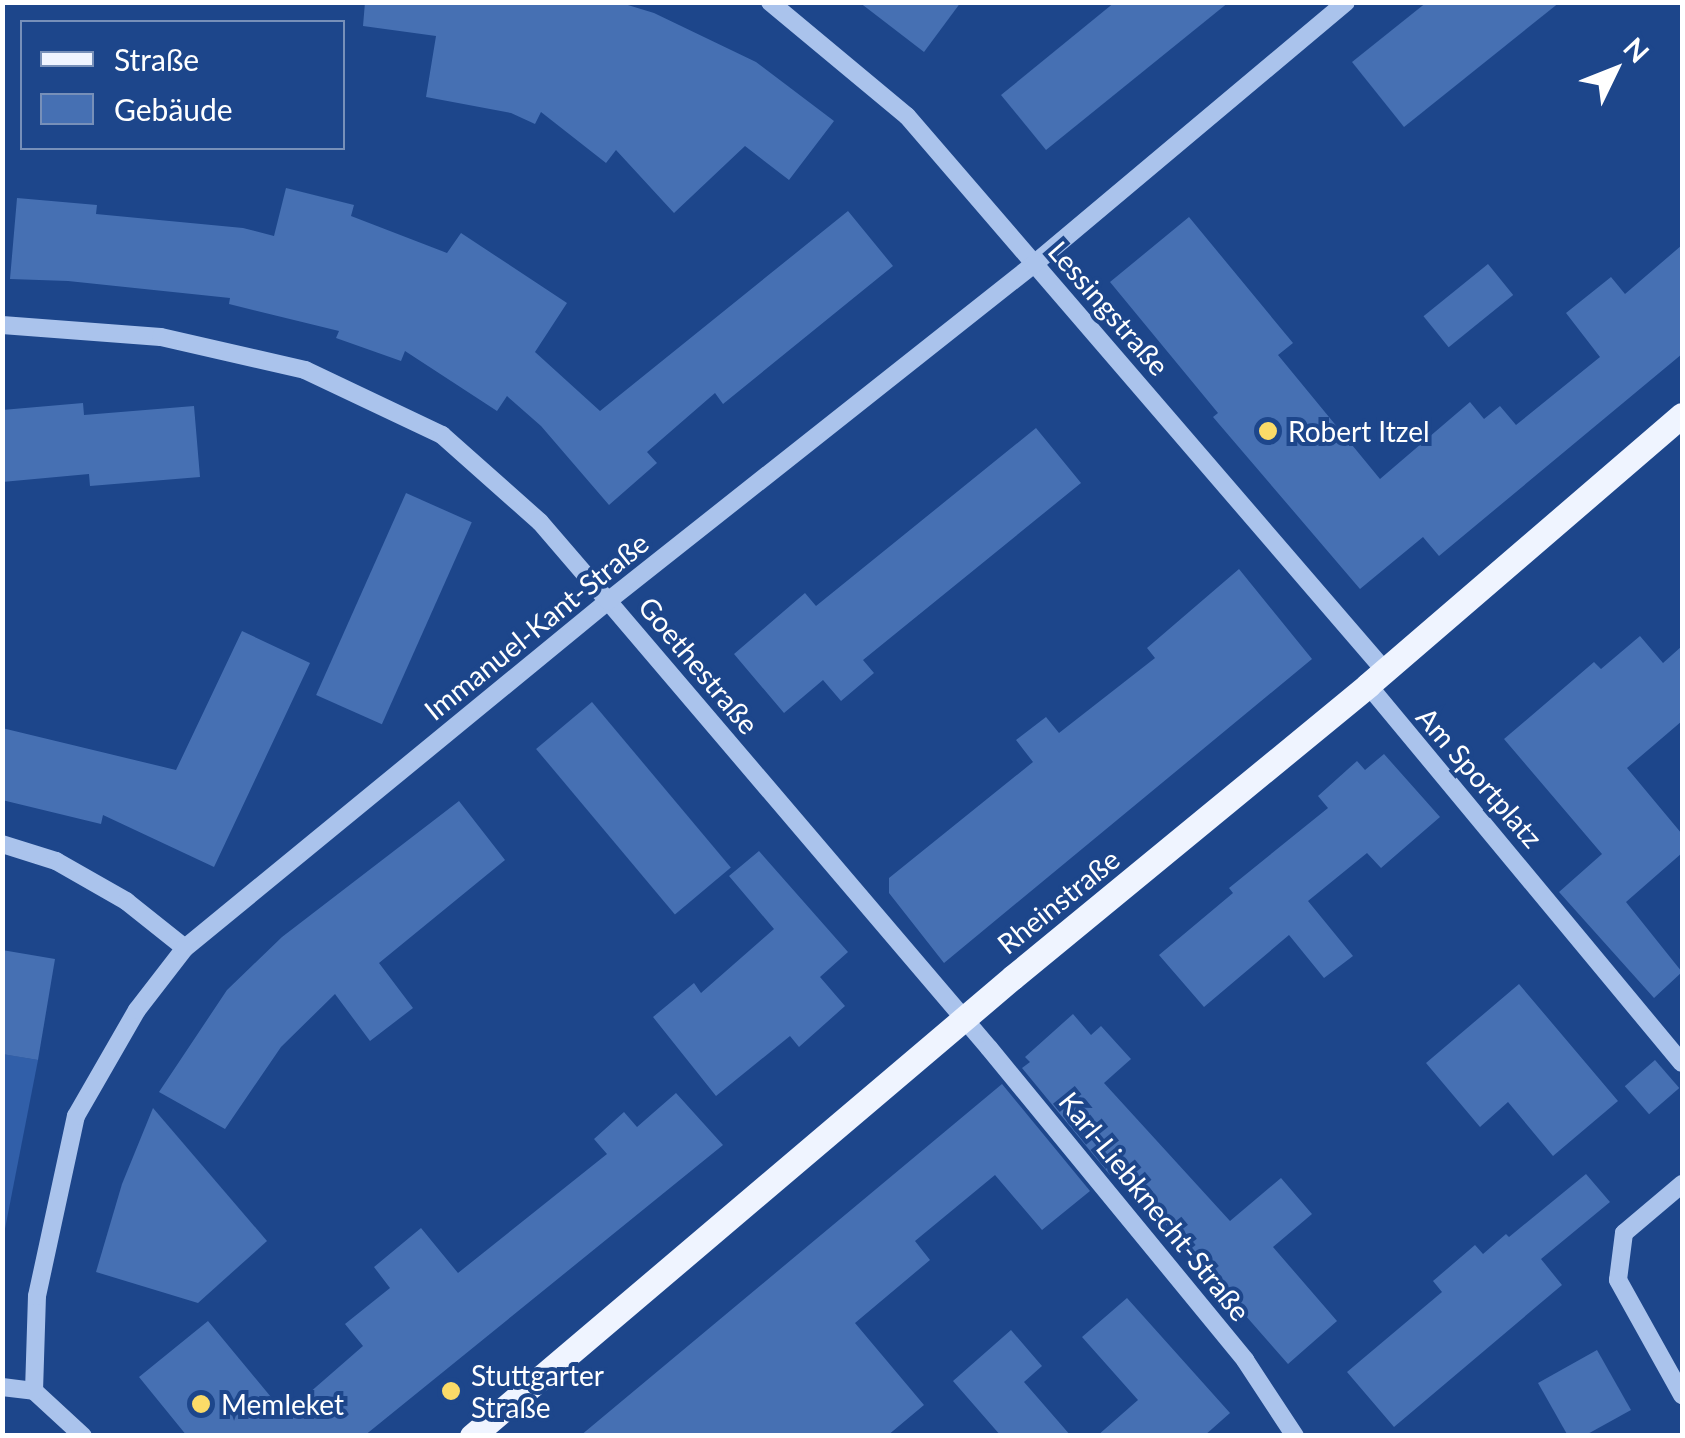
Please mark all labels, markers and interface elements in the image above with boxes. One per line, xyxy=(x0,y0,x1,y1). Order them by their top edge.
legend xyxy=(20,20,345,150)
north arrow xyxy=(1565,20,1665,120)
text: N xyxy=(1617,30,1657,69)
text: Straße xyxy=(114,41,199,77)
text: Gebäude xyxy=(114,91,233,127)
street label: Lessingstraße xyxy=(1042,234,1176,382)
place label: Robert Itzel xyxy=(1288,414,1430,448)
marker: Robert Itzel xyxy=(1257,420,1279,442)
street label: Immanuel-Kant-Straße xyxy=(417,525,655,727)
street label: Goethestraße xyxy=(632,590,766,740)
street label: Am Sportplatz xyxy=(1410,700,1550,854)
street label: Rheinstraße xyxy=(990,842,1126,960)
street label: Karl-Liebknecht-Straße xyxy=(1052,1085,1258,1327)
place label: Stuttgarter Straße xyxy=(471,1358,604,1424)
marker: Stuttgarter Straße xyxy=(440,1380,462,1402)
place label: Memleket xyxy=(221,1387,344,1421)
marker: Memleket xyxy=(190,1393,212,1415)

